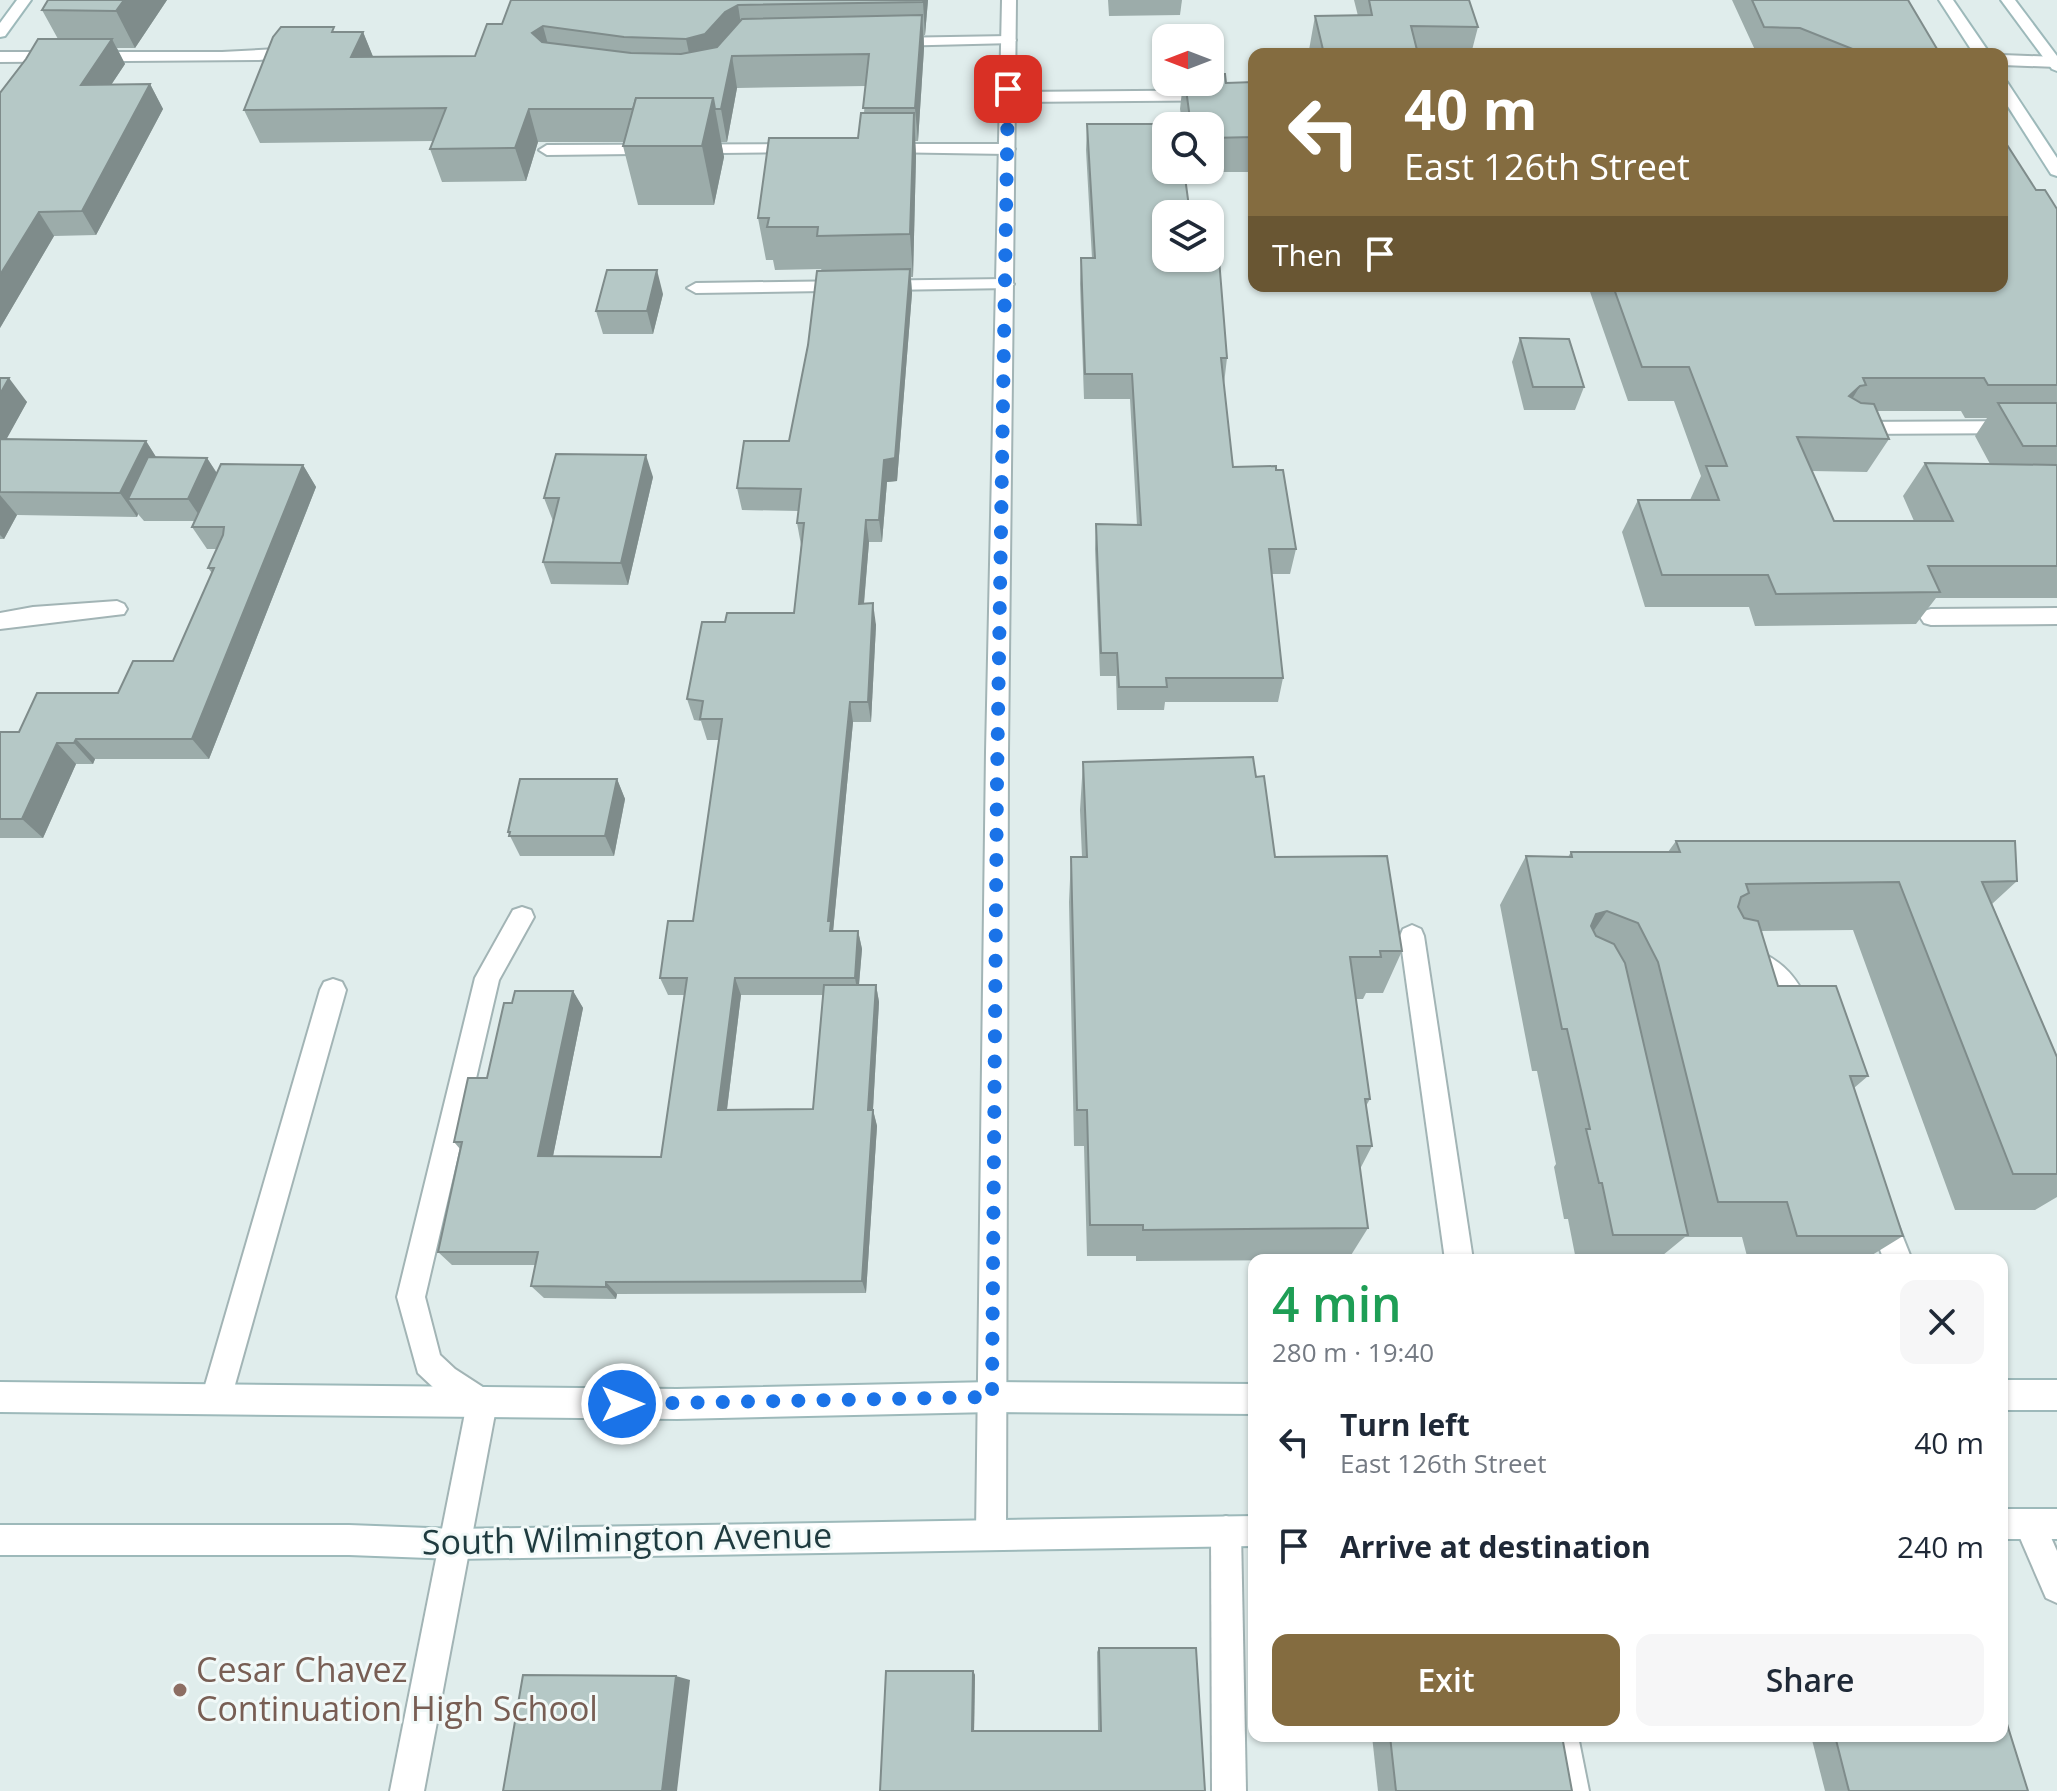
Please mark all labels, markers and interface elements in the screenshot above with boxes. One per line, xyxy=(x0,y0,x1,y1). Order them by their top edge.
north arrow xyxy=(1152,24,1224,96)
map controls xyxy=(1152,24,1224,272)
pin xyxy=(974,55,1042,123)
icon: arrive xyxy=(986,67,1030,111)
text: 40 m xyxy=(1404,70,1538,146)
icon: left xyxy=(1272,80,1376,184)
button: search xyxy=(1152,112,1224,184)
text: East 126th Street xyxy=(1404,142,1690,191)
button: layers xyxy=(1152,200,1224,272)
icon: arrive xyxy=(1358,232,1402,276)
text: Then xyxy=(1272,234,1342,275)
text: 4 min xyxy=(1272,1271,1402,1336)
button: close xyxy=(1900,1280,1984,1364)
text: 280 m · 19:40 xyxy=(1272,1334,1434,1370)
position arrow xyxy=(580,1362,664,1446)
text: Turn left xyxy=(1340,1404,1470,1445)
icon: left xyxy=(1272,1420,1316,1464)
text: 40 m xyxy=(1914,1422,1984,1463)
text: East 126th Street xyxy=(1340,1445,1547,1481)
street label: South Wilmington Avenue xyxy=(421,1511,833,1565)
icon: arrive xyxy=(1272,1524,1316,1568)
text: Arrive at destination xyxy=(1340,1526,1651,1567)
text: 240 m xyxy=(1897,1526,1984,1567)
button: Exit xyxy=(1272,1634,1620,1726)
button: Share xyxy=(1636,1634,1984,1726)
place label: Cesar Chavez Continuation High School xyxy=(196,1646,598,1731)
marker: Cesar Chavez Continuation High School xyxy=(171,1681,189,1699)

